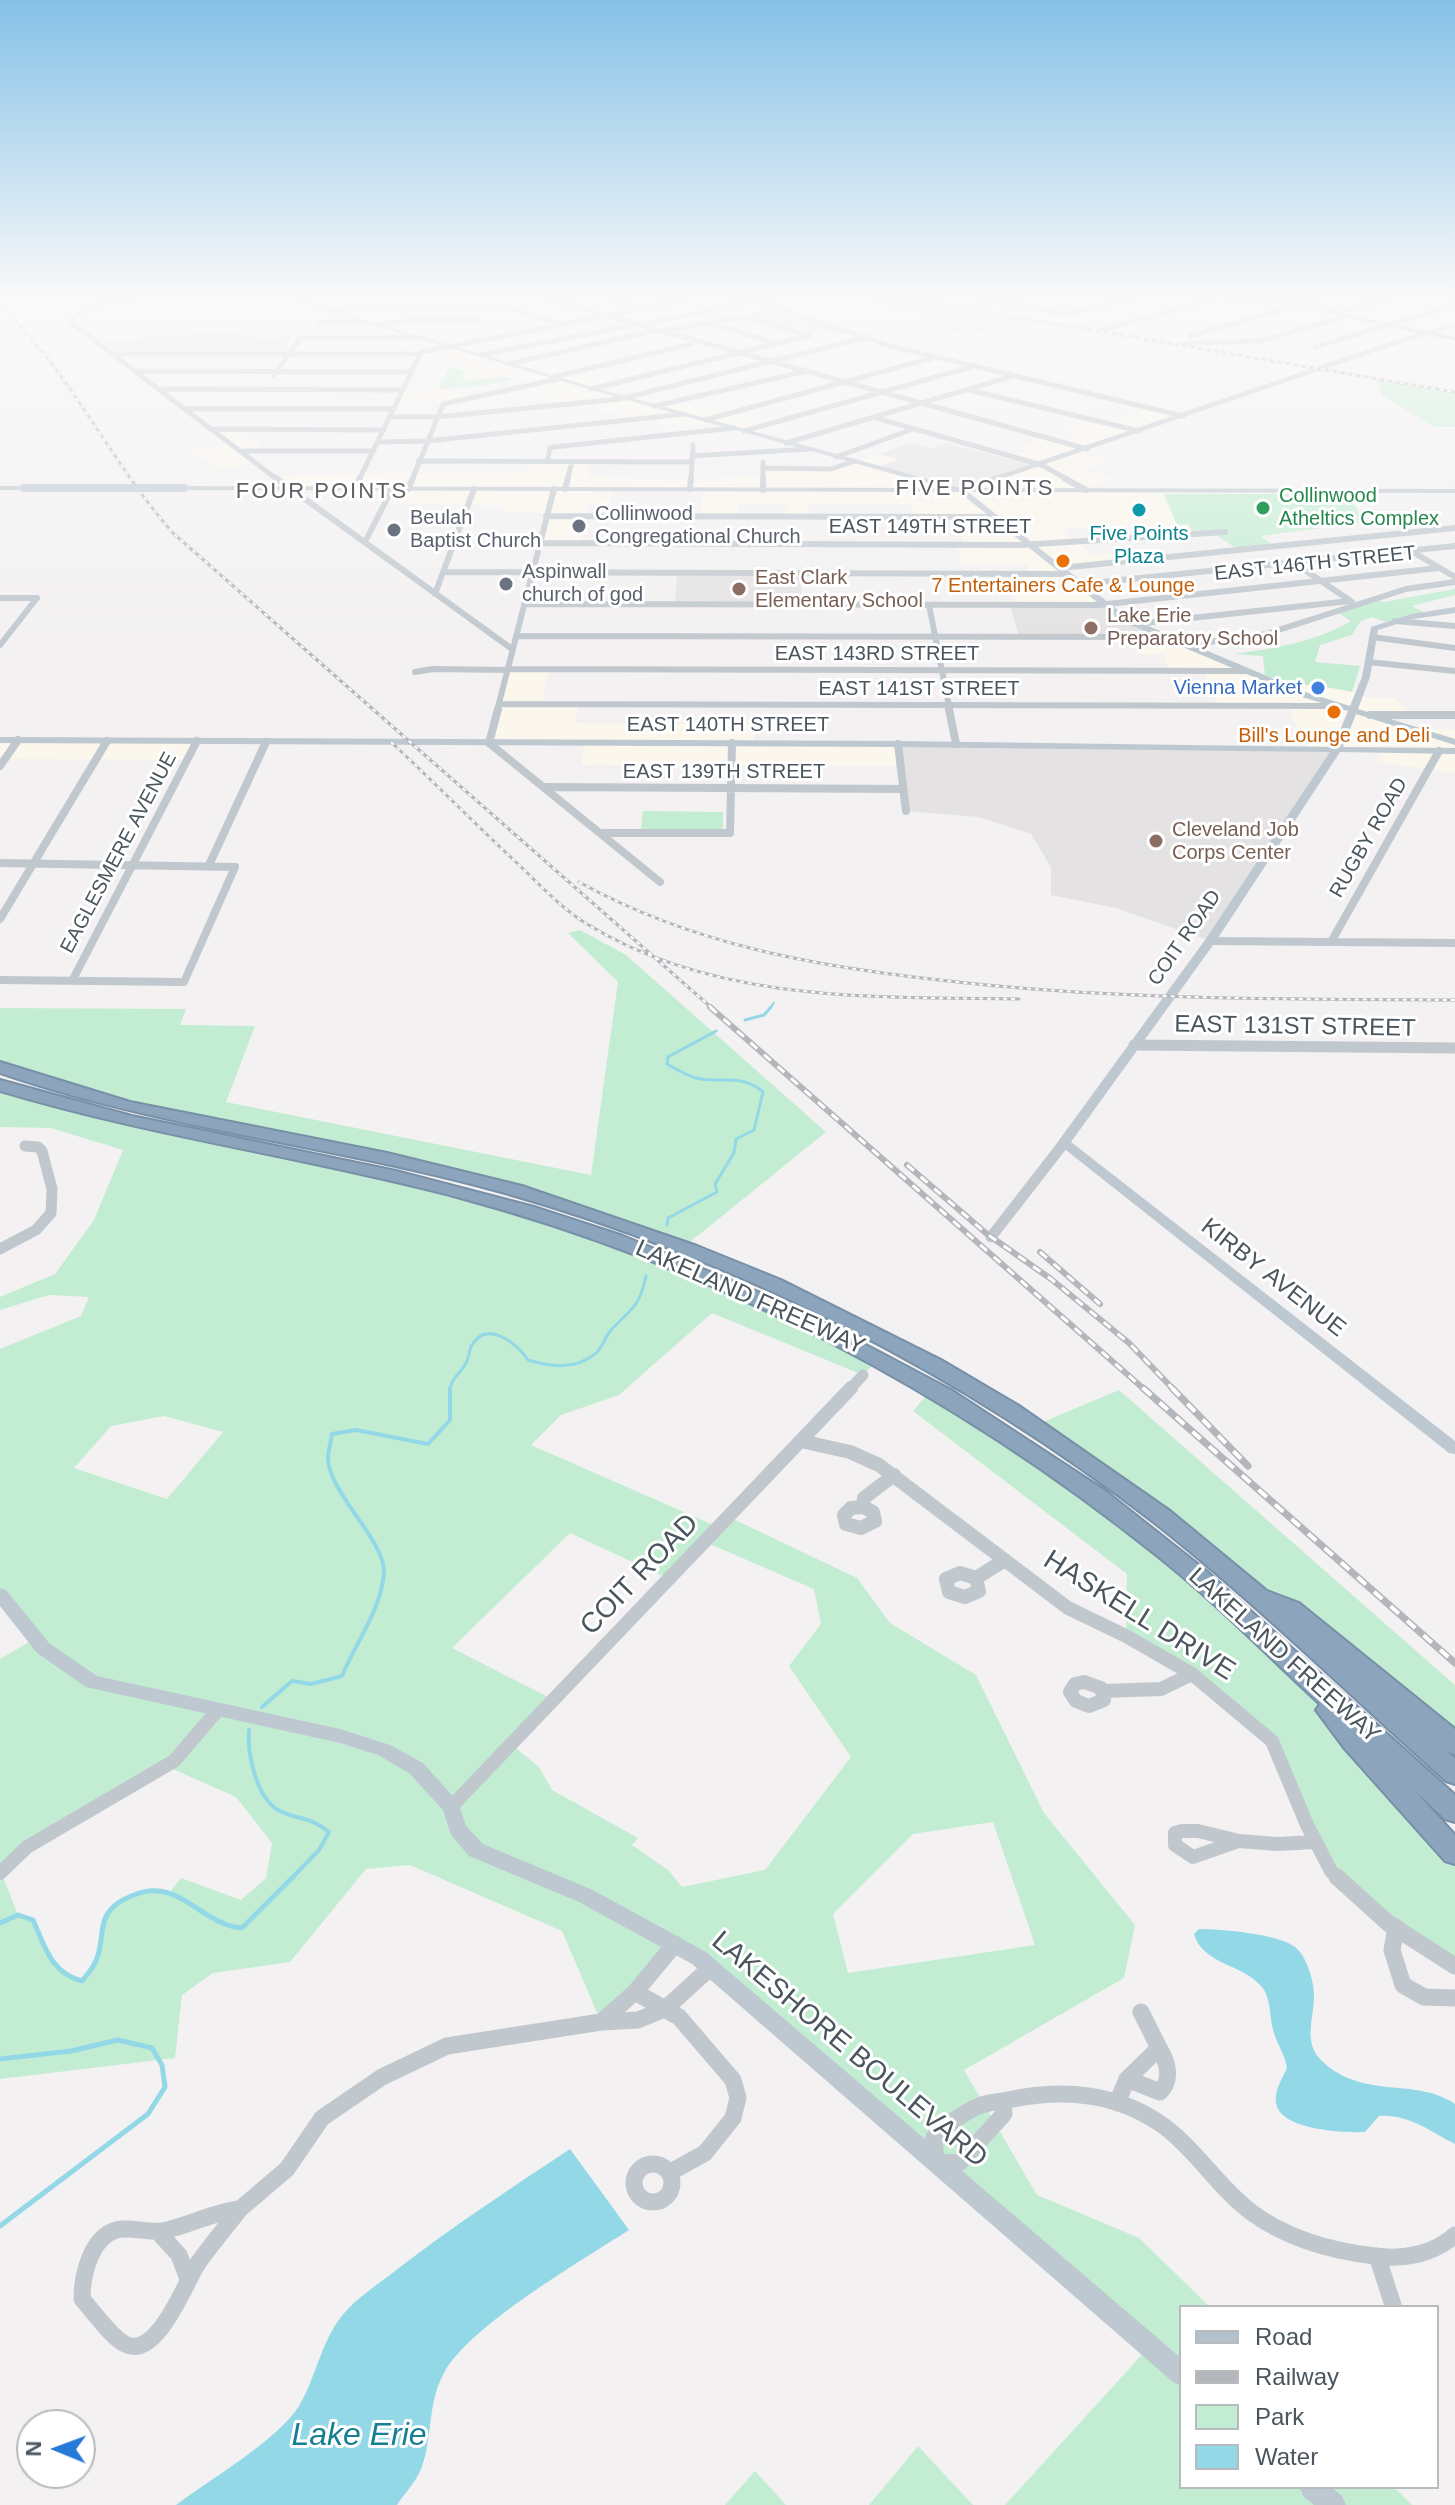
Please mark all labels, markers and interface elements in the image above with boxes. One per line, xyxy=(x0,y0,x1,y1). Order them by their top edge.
district label: FIVE POINTS xyxy=(896,476,1054,502)
district label: FOUR POINTS xyxy=(236,479,408,505)
place label: Collinwood Atheltics Complex xyxy=(1279,484,1439,531)
marker: Collinwood Atheltics Complex xyxy=(1254,499,1272,517)
marker: Five Points Plaza xyxy=(1130,501,1148,519)
place label: Collinwood Congregational Church xyxy=(595,502,801,549)
place label: Beulah Baptist Church xyxy=(410,506,541,553)
street label: EAST 149TH STREET xyxy=(829,515,1031,539)
marker: Collinwood Congregational Church xyxy=(570,517,588,535)
marker: Beulah Baptist Church xyxy=(385,521,403,539)
place label: Five Points Plaza xyxy=(1090,522,1188,569)
street label: EAST 146TH STREET xyxy=(1213,541,1417,587)
marker: 7 Entertainers Cafe & Lounge xyxy=(1054,552,1072,570)
place label: Aspinwall church of god xyxy=(522,560,643,607)
place label: East Clark Elementary School xyxy=(755,566,923,613)
place label: 7 Entertainers Cafe & Lounge xyxy=(931,574,1195,598)
marker: Aspinwall church of god xyxy=(497,575,515,593)
marker: East Clark Elementary School xyxy=(730,580,748,598)
place label: Lake Erie Preparatory School xyxy=(1107,604,1278,651)
marker: Lake Erie Preparatory School xyxy=(1082,619,1100,637)
street label: EAST 143RD STREET xyxy=(775,642,979,666)
place label: Vienna Market xyxy=(1173,676,1302,700)
street label: EAST 141ST STREET xyxy=(818,677,1020,701)
marker: Vienna Market xyxy=(1309,679,1327,697)
marker: Bill's Lounge and Deli xyxy=(1325,703,1343,721)
street label: EAST 140TH STREET xyxy=(627,713,829,737)
place label: Bill's Lounge and Deli xyxy=(1238,724,1430,748)
street label: EAGLESMERE AVENUE xyxy=(56,748,182,958)
street label: EAST 139TH STREET xyxy=(623,760,825,784)
street label: RUGBY ROAD xyxy=(1325,774,1413,902)
place label: Cleveland Job Corps Center xyxy=(1172,818,1299,865)
marker: Cleveland Job Corps Center xyxy=(1147,832,1165,850)
street label: COIT ROAD xyxy=(1143,886,1227,990)
street label: EAST 131ST STREET xyxy=(1174,1010,1416,1044)
street label: KIRBY AVENUE xyxy=(1195,1213,1351,1343)
street label: LAKELAND FREEWAY xyxy=(631,1234,869,1362)
street label: COIT ROAD xyxy=(574,1507,706,1643)
street label: HASKELL DRIVE xyxy=(1037,1544,1241,1688)
street label: LAKELAND FREEWAY xyxy=(1182,1562,1386,1750)
street label: LAKESHORE BOULEVARD xyxy=(704,1925,994,2175)
legend xyxy=(1179,2305,1439,2489)
text: Road xyxy=(1255,2323,1312,2350)
text: Railway xyxy=(1255,2363,1339,2390)
text: Park xyxy=(1255,2403,1304,2430)
north arrow xyxy=(16,2409,96,2489)
water label: Lake Erie xyxy=(291,2417,427,2455)
text: N xyxy=(21,2440,46,2457)
text: Water xyxy=(1255,2443,1318,2470)

